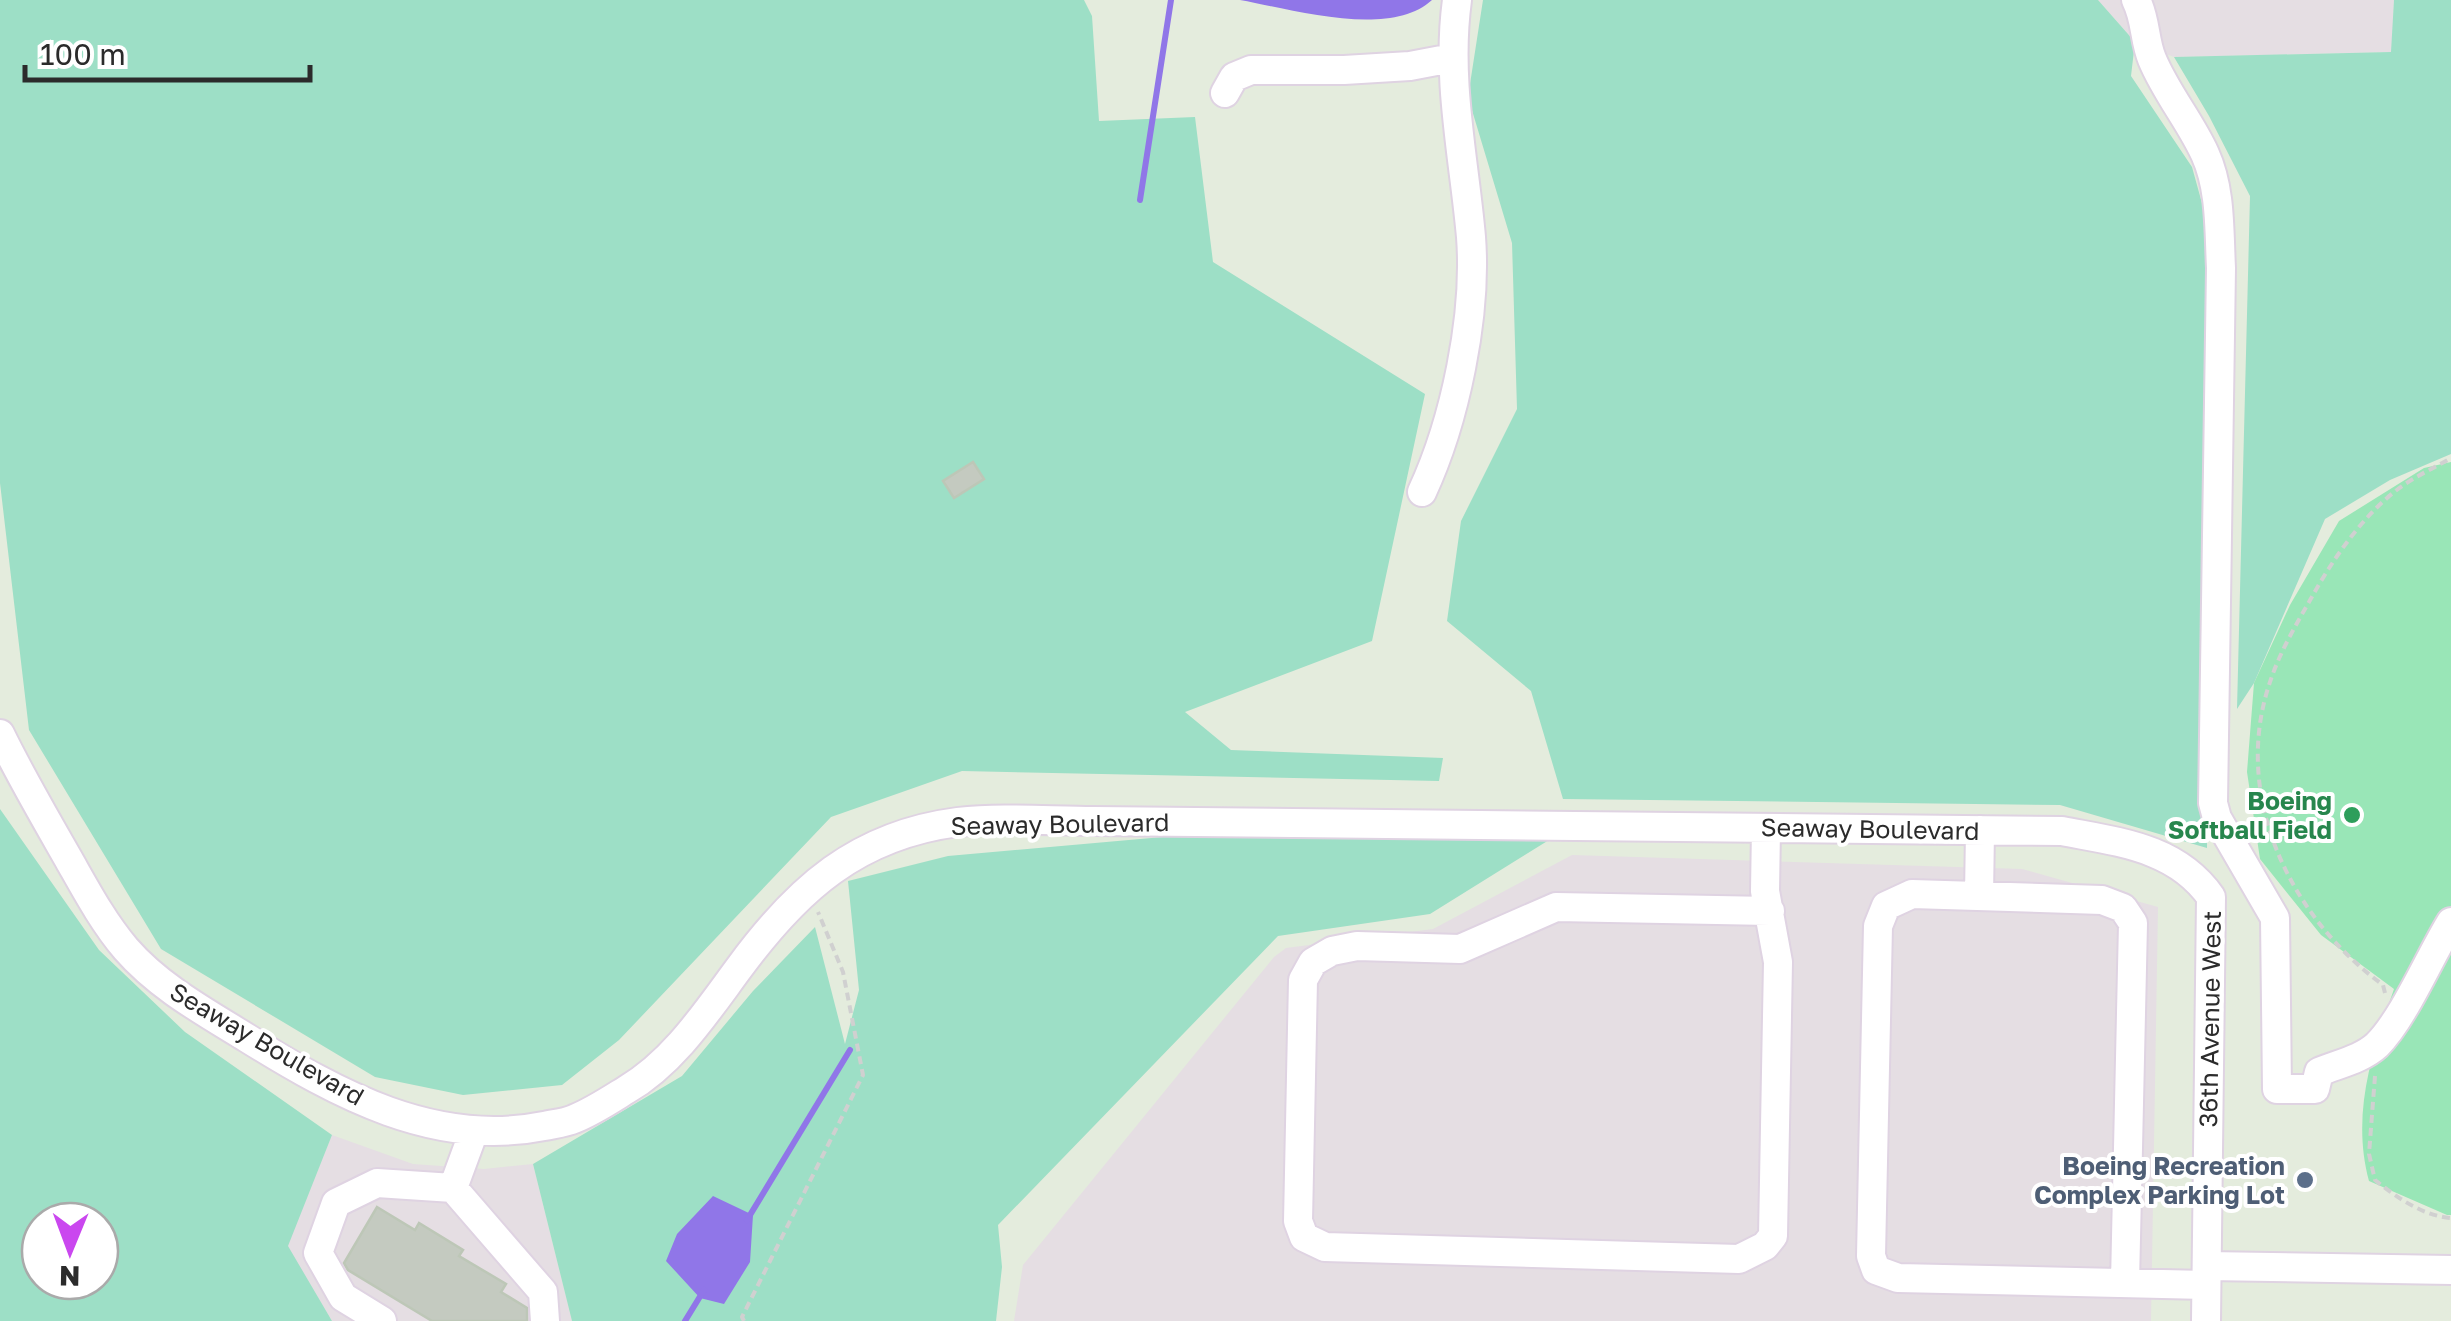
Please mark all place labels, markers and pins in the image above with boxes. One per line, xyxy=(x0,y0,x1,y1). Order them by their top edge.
place label: Boeing Softball Field xyxy=(2168,785,2332,845)
marker: Boeing Softball Field xyxy=(2341,804,2363,826)
place label: Boeing Recreation Complex Parking Lot xyxy=(2034,1150,2285,1210)
marker: Boeing Recreation Complex Parking Lot xyxy=(2294,1169,2316,1191)

